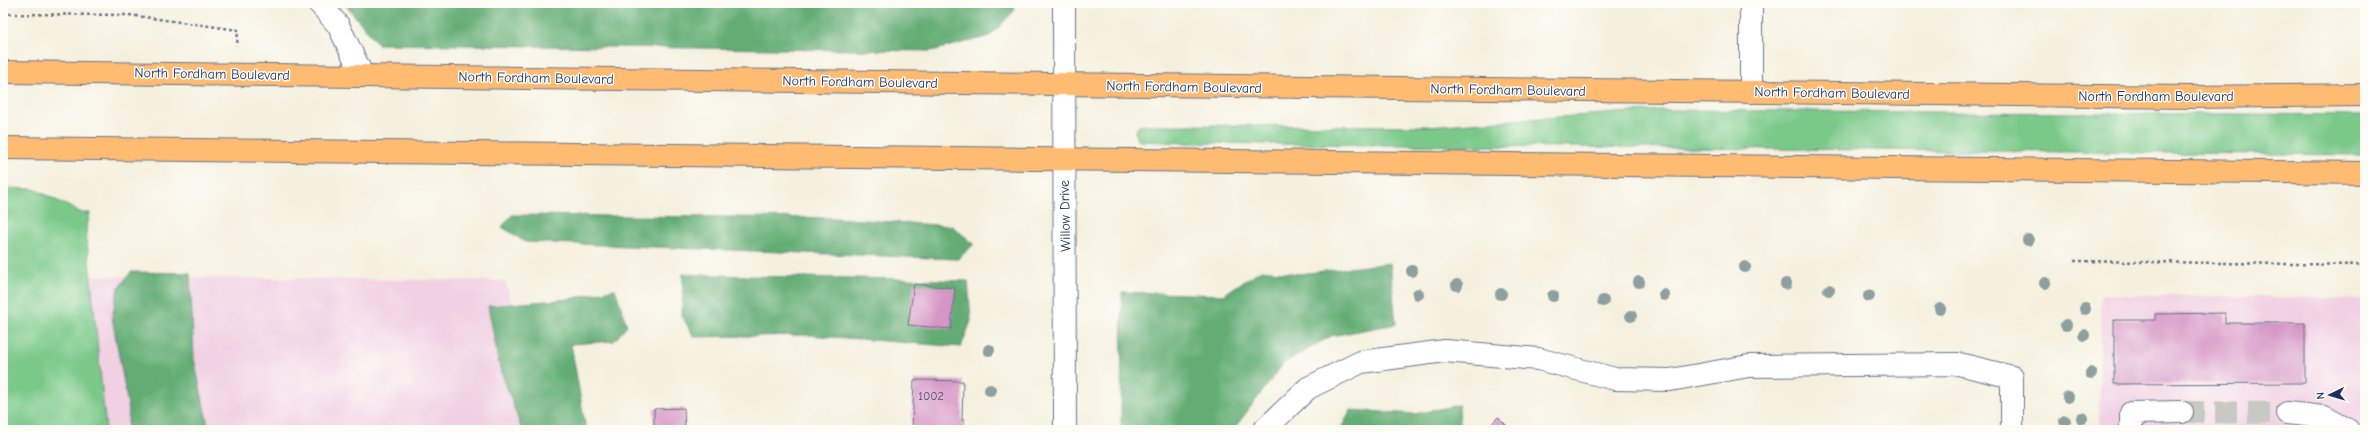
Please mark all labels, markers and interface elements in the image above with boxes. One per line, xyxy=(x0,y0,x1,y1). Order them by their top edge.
street label: North Fordham Boulevard xyxy=(134,64,290,84)
street label: North Fordham Boulevard xyxy=(458,68,614,88)
street label: North Fordham Boulevard xyxy=(782,72,938,92)
street label: North Fordham Boulevard xyxy=(1106,77,1262,97)
street label: North Fordham Boulevard xyxy=(1430,80,1586,100)
street label: North Fordham Boulevard xyxy=(1754,83,1910,103)
street label: North Fordham Boulevard xyxy=(2078,88,2234,105)
street label: Willow Drive xyxy=(1056,180,1074,252)
north arrow xyxy=(2310,375,2350,415)
house number: 1002 xyxy=(918,389,944,403)
text: N xyxy=(2314,392,2327,400)

